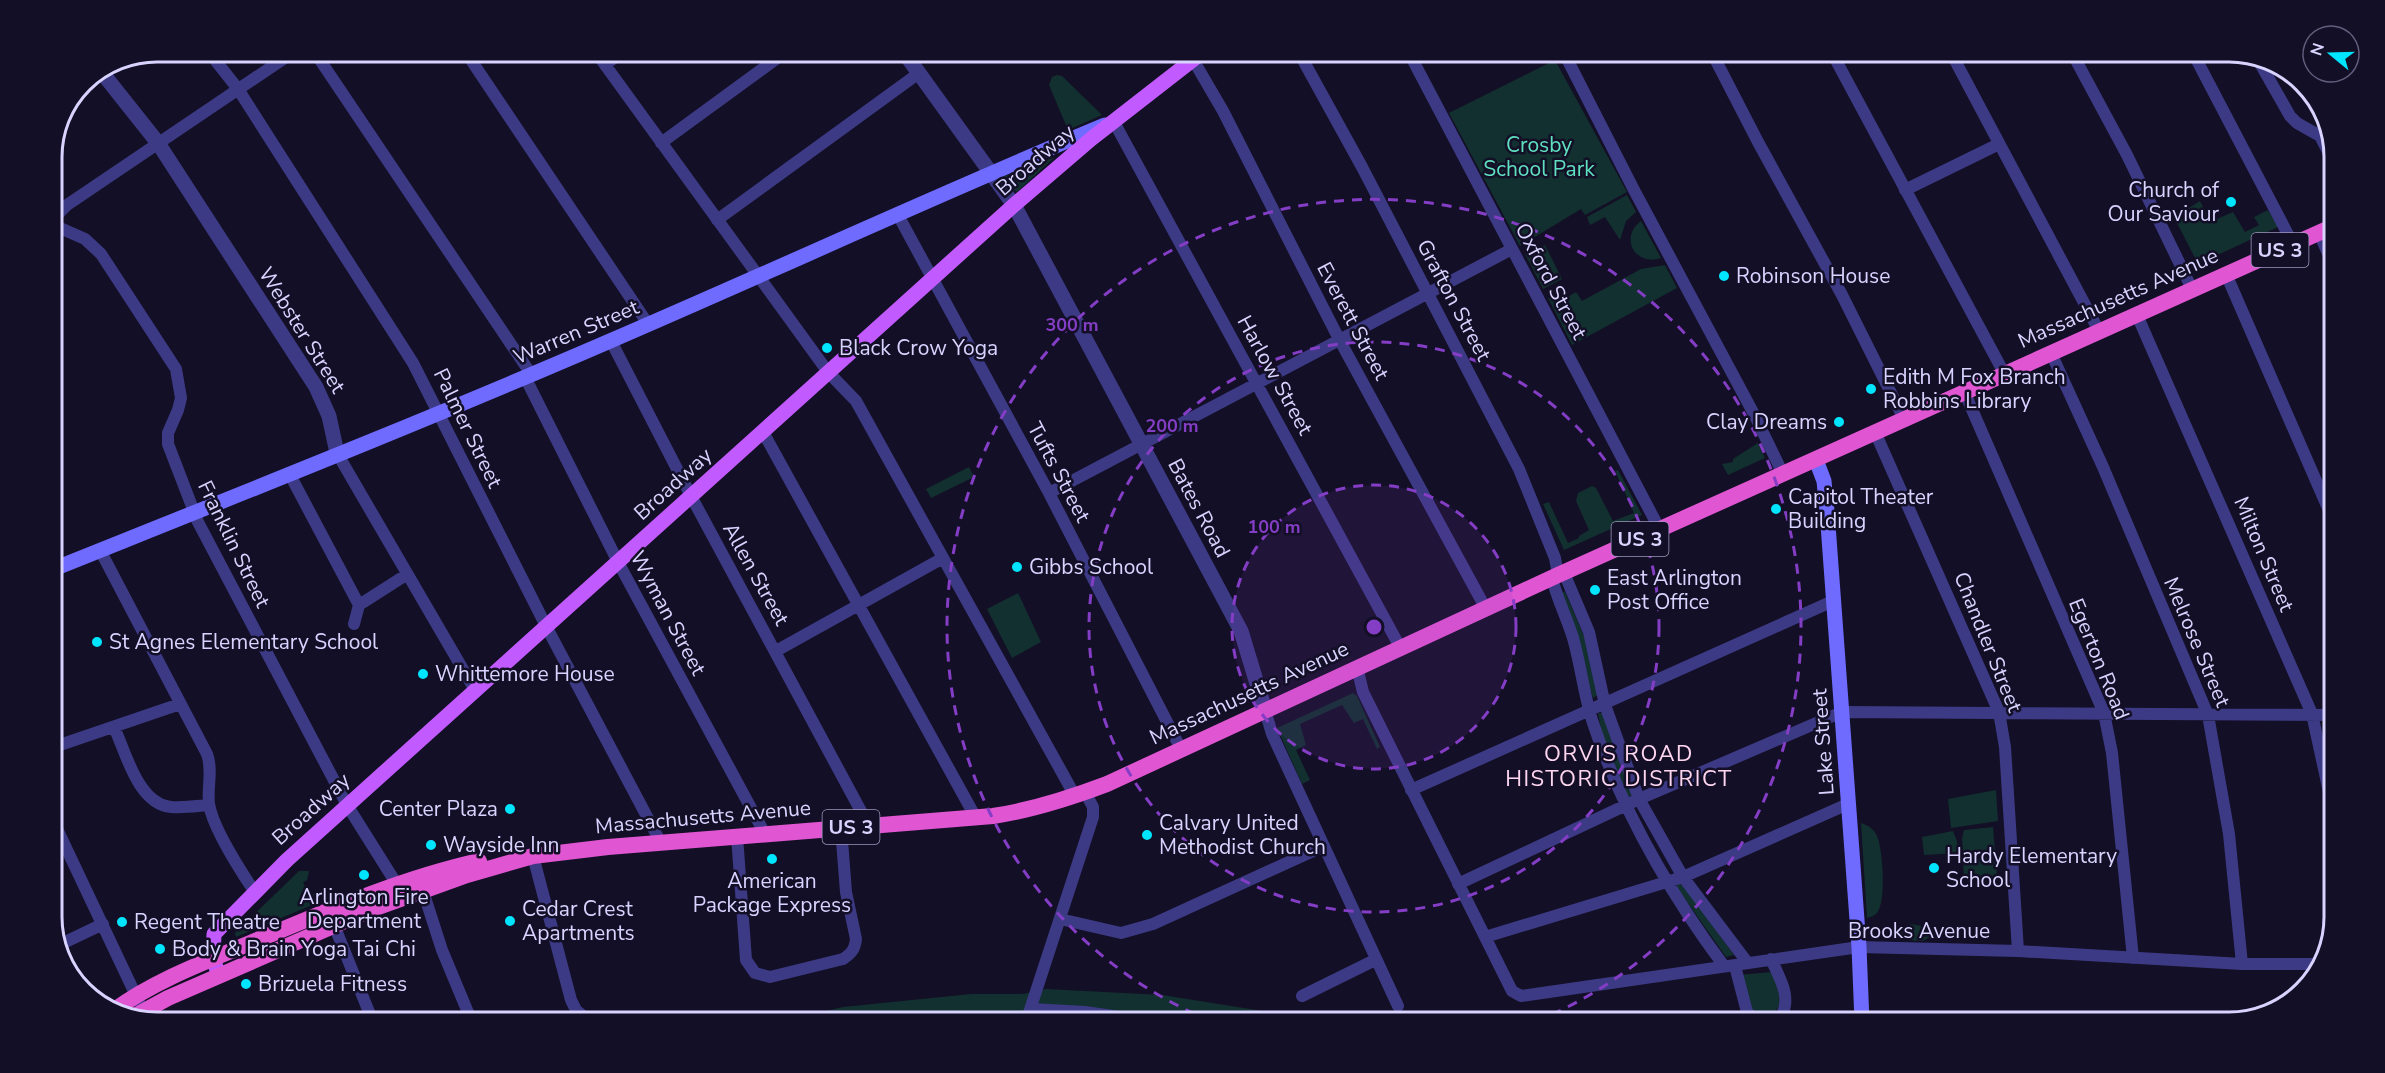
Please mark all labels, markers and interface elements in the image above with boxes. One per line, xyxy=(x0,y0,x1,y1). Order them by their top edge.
north arrow xyxy=(2301,24,2361,84)
text: N xyxy=(2305,40,2330,59)
street label: Broadway xyxy=(990,118,1081,202)
park label: Crosby School Park xyxy=(1483,131,1595,183)
place label: Church of Our Saviour xyxy=(2108,176,2220,228)
marker: Church of Our Saviour xyxy=(2224,195,2238,209)
street label: Oxford Street xyxy=(1509,218,1594,345)
road number: US 3 xyxy=(2252,233,2308,267)
street label: Grafton Street xyxy=(1410,234,1498,366)
street label: Massachusetts Avenue xyxy=(2013,241,2223,355)
street label: Everett Street xyxy=(1310,257,1396,385)
street label: Webster Street xyxy=(252,262,352,399)
place label: Robinson House xyxy=(1736,262,1890,290)
marker: Robinson House xyxy=(1717,269,1731,283)
street label: Warren Street xyxy=(509,293,644,371)
street label: Harlow Street xyxy=(1231,310,1320,440)
text: 300 m xyxy=(1045,313,1099,337)
place label: Black Crow Yoga xyxy=(839,334,998,362)
marker: Black Crow Yoga xyxy=(820,341,834,355)
place label: Edith M Fox Branch Robbins Library xyxy=(1883,363,2066,415)
street label: Palmer Street xyxy=(427,364,509,493)
marker: Edith M Fox Branch Robbins Library xyxy=(1864,382,1878,396)
place label: Clay Dreams xyxy=(1706,408,1827,436)
text: 200 m xyxy=(1145,414,1199,438)
marker: Clay Dreams xyxy=(1832,415,1846,429)
street label: Tufts Street xyxy=(1021,417,1097,528)
street label: Broadway xyxy=(628,441,718,526)
street label: Bates Road xyxy=(1161,454,1237,562)
street label: Franklin Street xyxy=(191,476,277,613)
place label: Capitol Theater Building xyxy=(1788,483,1934,535)
street label: Milton Street xyxy=(2227,492,2301,616)
marker: Capitol Theater Building xyxy=(1769,502,1783,516)
text: 100 m xyxy=(1247,515,1301,539)
street label: Allen Street xyxy=(716,518,796,631)
road number: US 3 xyxy=(1612,522,1668,556)
street label: Wyman Street xyxy=(623,546,713,681)
place label: Gibbs School xyxy=(1029,553,1154,581)
marker: Gibbs School xyxy=(1010,560,1024,574)
place label: East Arlington Post Office xyxy=(1607,564,1742,616)
street label: Chandler Street xyxy=(1947,568,2029,717)
street label: Melrose Street xyxy=(2157,573,2237,712)
marker: East Arlington Post Office xyxy=(1588,583,1602,597)
street label: Egerton Road xyxy=(2062,594,2136,724)
centre of rings xyxy=(1364,617,1384,637)
place label: St Agnes Elementary School xyxy=(109,628,379,656)
marker: St Agnes Elementary School xyxy=(90,635,104,649)
street label: Massachusetts Avenue xyxy=(1145,635,1353,751)
place label: Whittemore House xyxy=(435,660,615,688)
marker: Whittemore House xyxy=(416,667,430,681)
street label: Lake Street xyxy=(1805,687,1841,796)
district label: ORVIS ROAD HISTORIC DISTRICT xyxy=(1505,739,1733,794)
street label: Broadway xyxy=(266,766,356,851)
street label: Massachusetts Avenue xyxy=(594,794,812,840)
place label: Center Plaza xyxy=(379,795,498,823)
marker: Center Plaza xyxy=(503,802,517,816)
place label: Calvary United Methodist Church xyxy=(1159,809,1326,861)
road number: US 3 xyxy=(822,810,880,844)
marker: Calvary United Methodist Church xyxy=(1140,828,1154,842)
place label: Wayside Inn xyxy=(443,831,560,859)
marker: Wayside Inn xyxy=(424,838,438,852)
place label: Hardy Elementary School xyxy=(1946,842,2117,894)
marker: American Package Express xyxy=(765,852,779,866)
marker: Hardy Elementary School xyxy=(1927,861,1941,875)
place label: American Package Express xyxy=(693,867,851,919)
marker: Arlington Fire Department xyxy=(357,868,371,882)
place label: Arlington Fire Department xyxy=(299,883,429,935)
place label: Cedar Crest Apartments xyxy=(522,895,635,947)
place label: Regent Theatre xyxy=(134,908,280,936)
marker: Cedar Crest Apartments xyxy=(503,914,517,928)
marker: Regent Theatre xyxy=(115,915,129,929)
street label: Brooks Avenue xyxy=(1848,917,1990,945)
place label: Body & Brain Yoga Tai Chi xyxy=(172,935,416,963)
marker: Body & Brain Yoga Tai Chi xyxy=(153,942,167,956)
place label: Brizuela Fitness xyxy=(258,970,407,998)
marker: Brizuela Fitness xyxy=(239,977,253,991)

